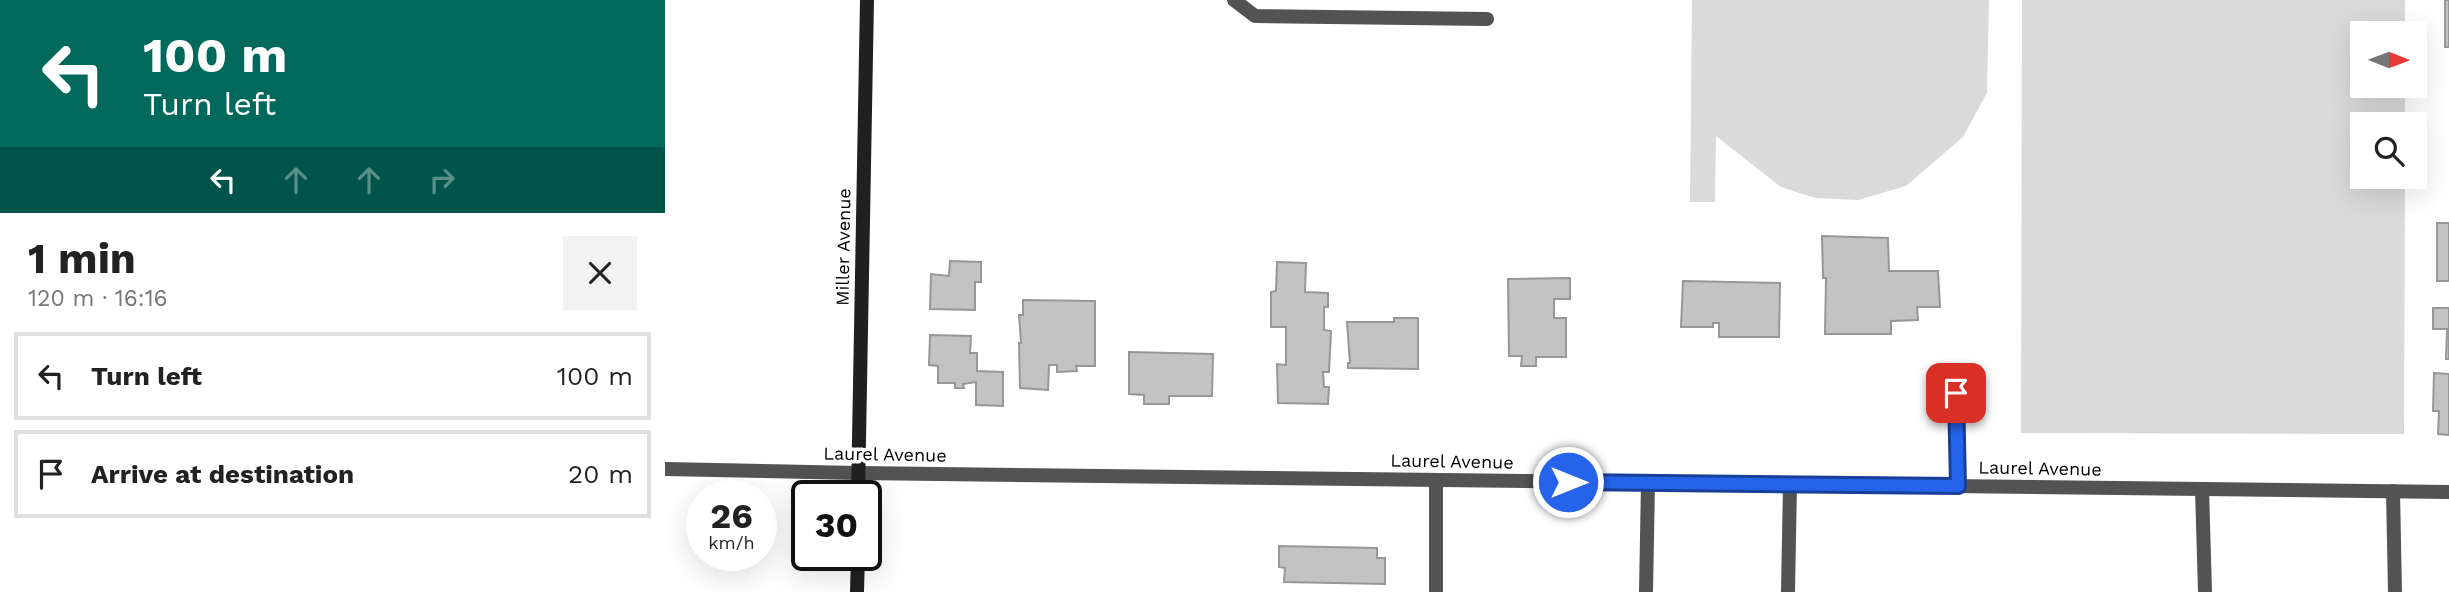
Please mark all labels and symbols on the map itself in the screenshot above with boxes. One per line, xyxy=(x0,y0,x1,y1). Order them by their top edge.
north arrow xyxy=(2350,21,2427,98)
street label: Miller Avenue xyxy=(831,188,855,306)
pin xyxy=(1926,363,1986,423)
street label: Laurel Avenue xyxy=(823,442,947,466)
position arrow xyxy=(1531,445,1605,519)
street label: Laurel Avenue xyxy=(1390,449,1514,473)
street label: Laurel Avenue xyxy=(1978,456,2102,480)
speed limit sign: 30 xyxy=(791,480,882,571)

